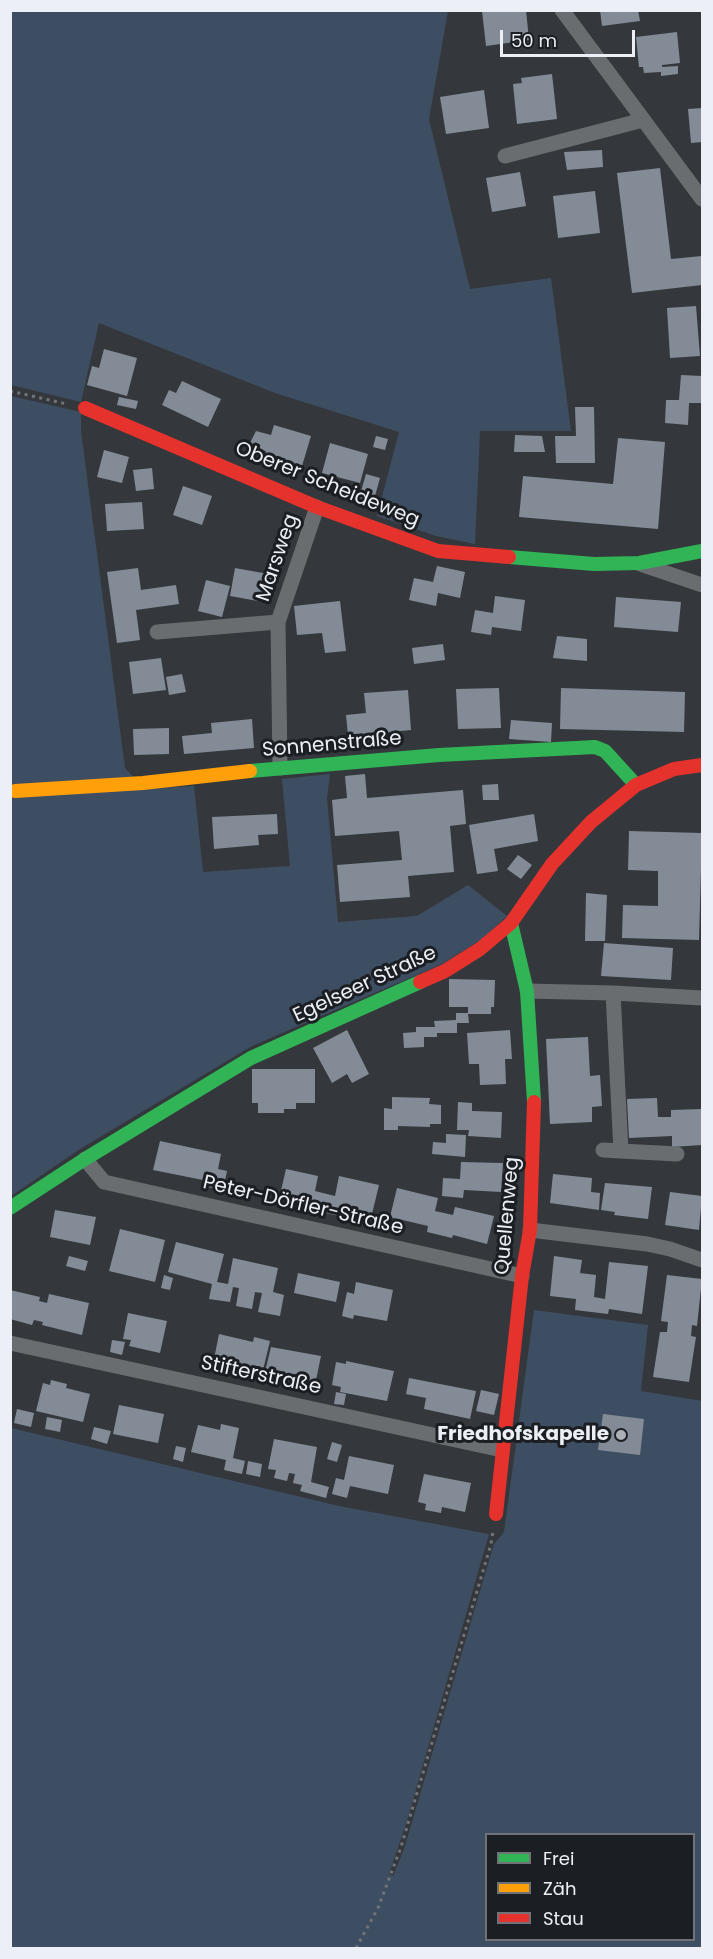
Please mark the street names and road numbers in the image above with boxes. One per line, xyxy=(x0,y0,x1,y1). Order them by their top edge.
street label: Oberer Scheideweg xyxy=(231,437,423,533)
street label: Marsweg xyxy=(252,511,304,605)
street label: Sonnenstraße xyxy=(261,727,403,763)
street label: Egelseer Straße xyxy=(290,941,440,1029)
street label: Quellenweg xyxy=(491,1156,525,1276)
street label: Peter-Dörfler-Straße xyxy=(200,1171,406,1241)
street label: Stifterstraße xyxy=(199,1352,323,1400)

